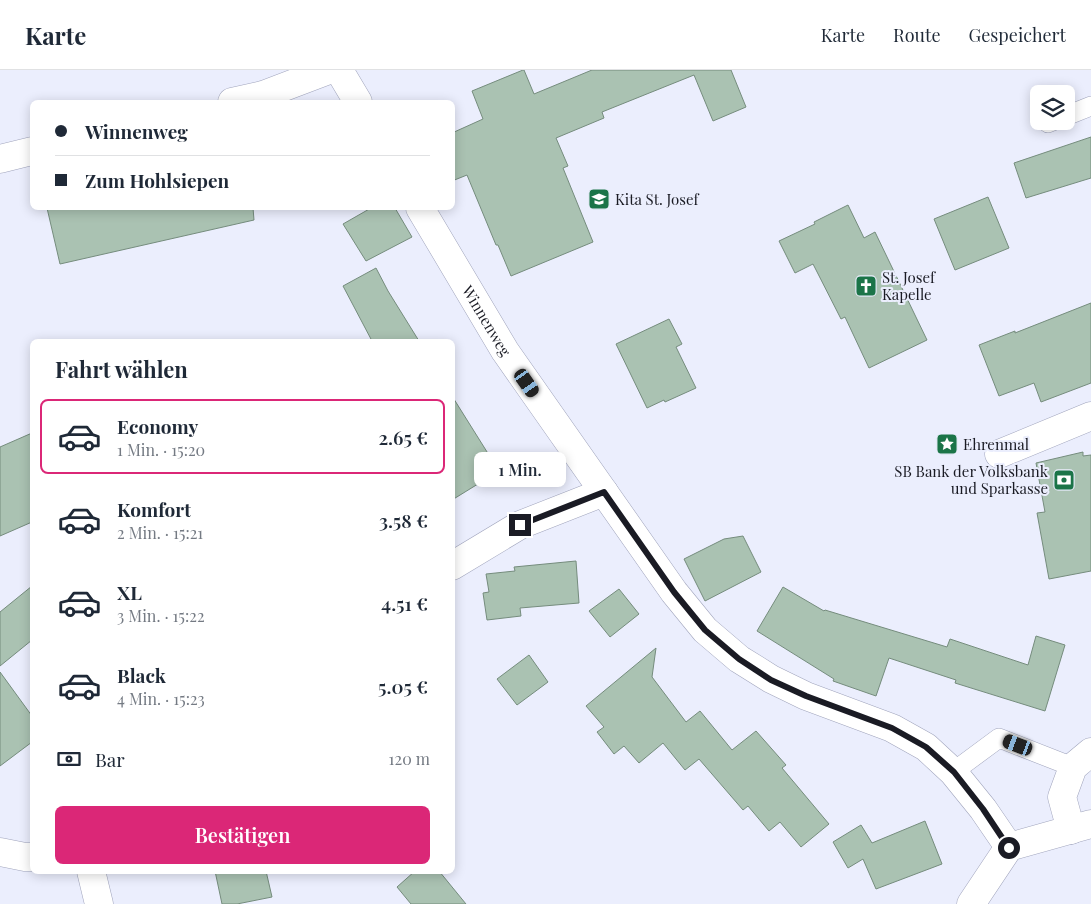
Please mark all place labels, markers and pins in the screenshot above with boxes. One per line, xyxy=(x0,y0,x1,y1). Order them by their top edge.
school or university icon: Kita St. Josef xyxy=(587,187,611,211)
place label: Kita St. Josef xyxy=(615,189,700,209)
place label: St. Josef Kapelle xyxy=(882,267,936,304)
church icon: St. Josef Kapelle xyxy=(854,274,878,298)
place icon: Ehrenmal xyxy=(935,432,959,456)
place label: Ehrenmal xyxy=(963,434,1029,454)
place label: SB Bank der Volksbank und Sparkasse xyxy=(894,461,1049,498)
bank icon: SB Bank der Volksbank und Sparkasse xyxy=(1052,468,1076,492)

